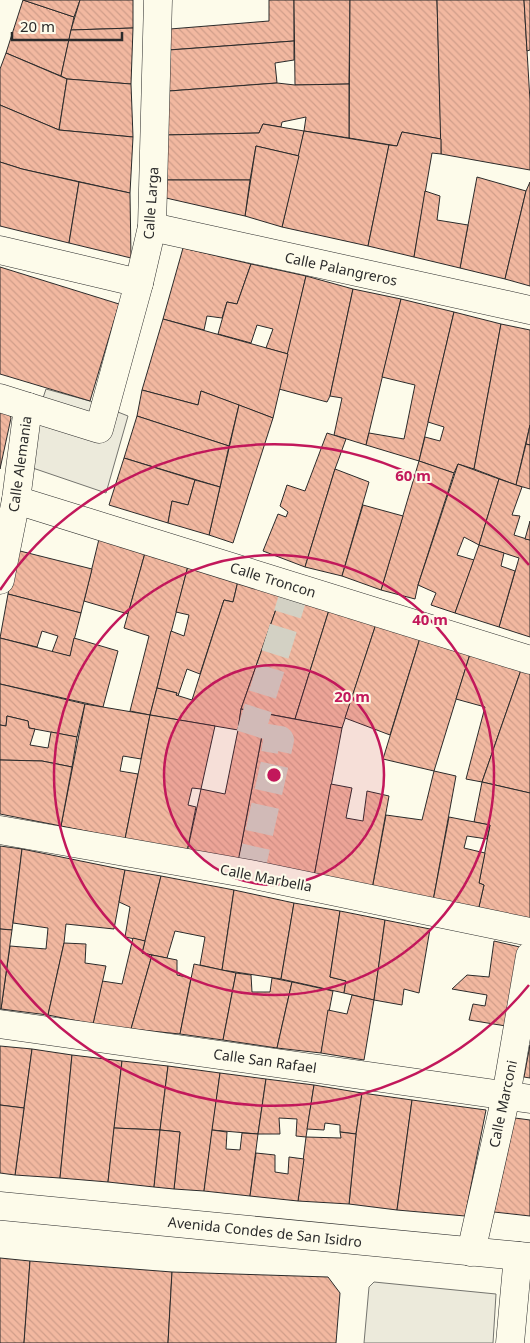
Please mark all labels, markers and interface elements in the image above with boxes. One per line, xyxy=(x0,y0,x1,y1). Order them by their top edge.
scale bar xyxy=(12,10,122,42)
text: 20 m xyxy=(20,16,55,36)
street label: Calle Larga xyxy=(138,166,163,240)
street label: Calle Palangreros xyxy=(283,247,399,290)
street label: Calle Alemania xyxy=(3,415,36,513)
text: 60 m xyxy=(395,465,431,485)
street label: Calle Troncon xyxy=(228,557,318,602)
text: 40 m xyxy=(412,609,448,629)
text: 20 m xyxy=(334,686,370,706)
centre of rings xyxy=(265,766,283,784)
street label: Calle Marbella xyxy=(218,859,314,896)
street label: Calle San Rafael xyxy=(212,1044,318,1077)
street label: Calle Marconi xyxy=(484,1058,521,1149)
street label: Avenida Condes de San Isidro xyxy=(167,1212,363,1251)

